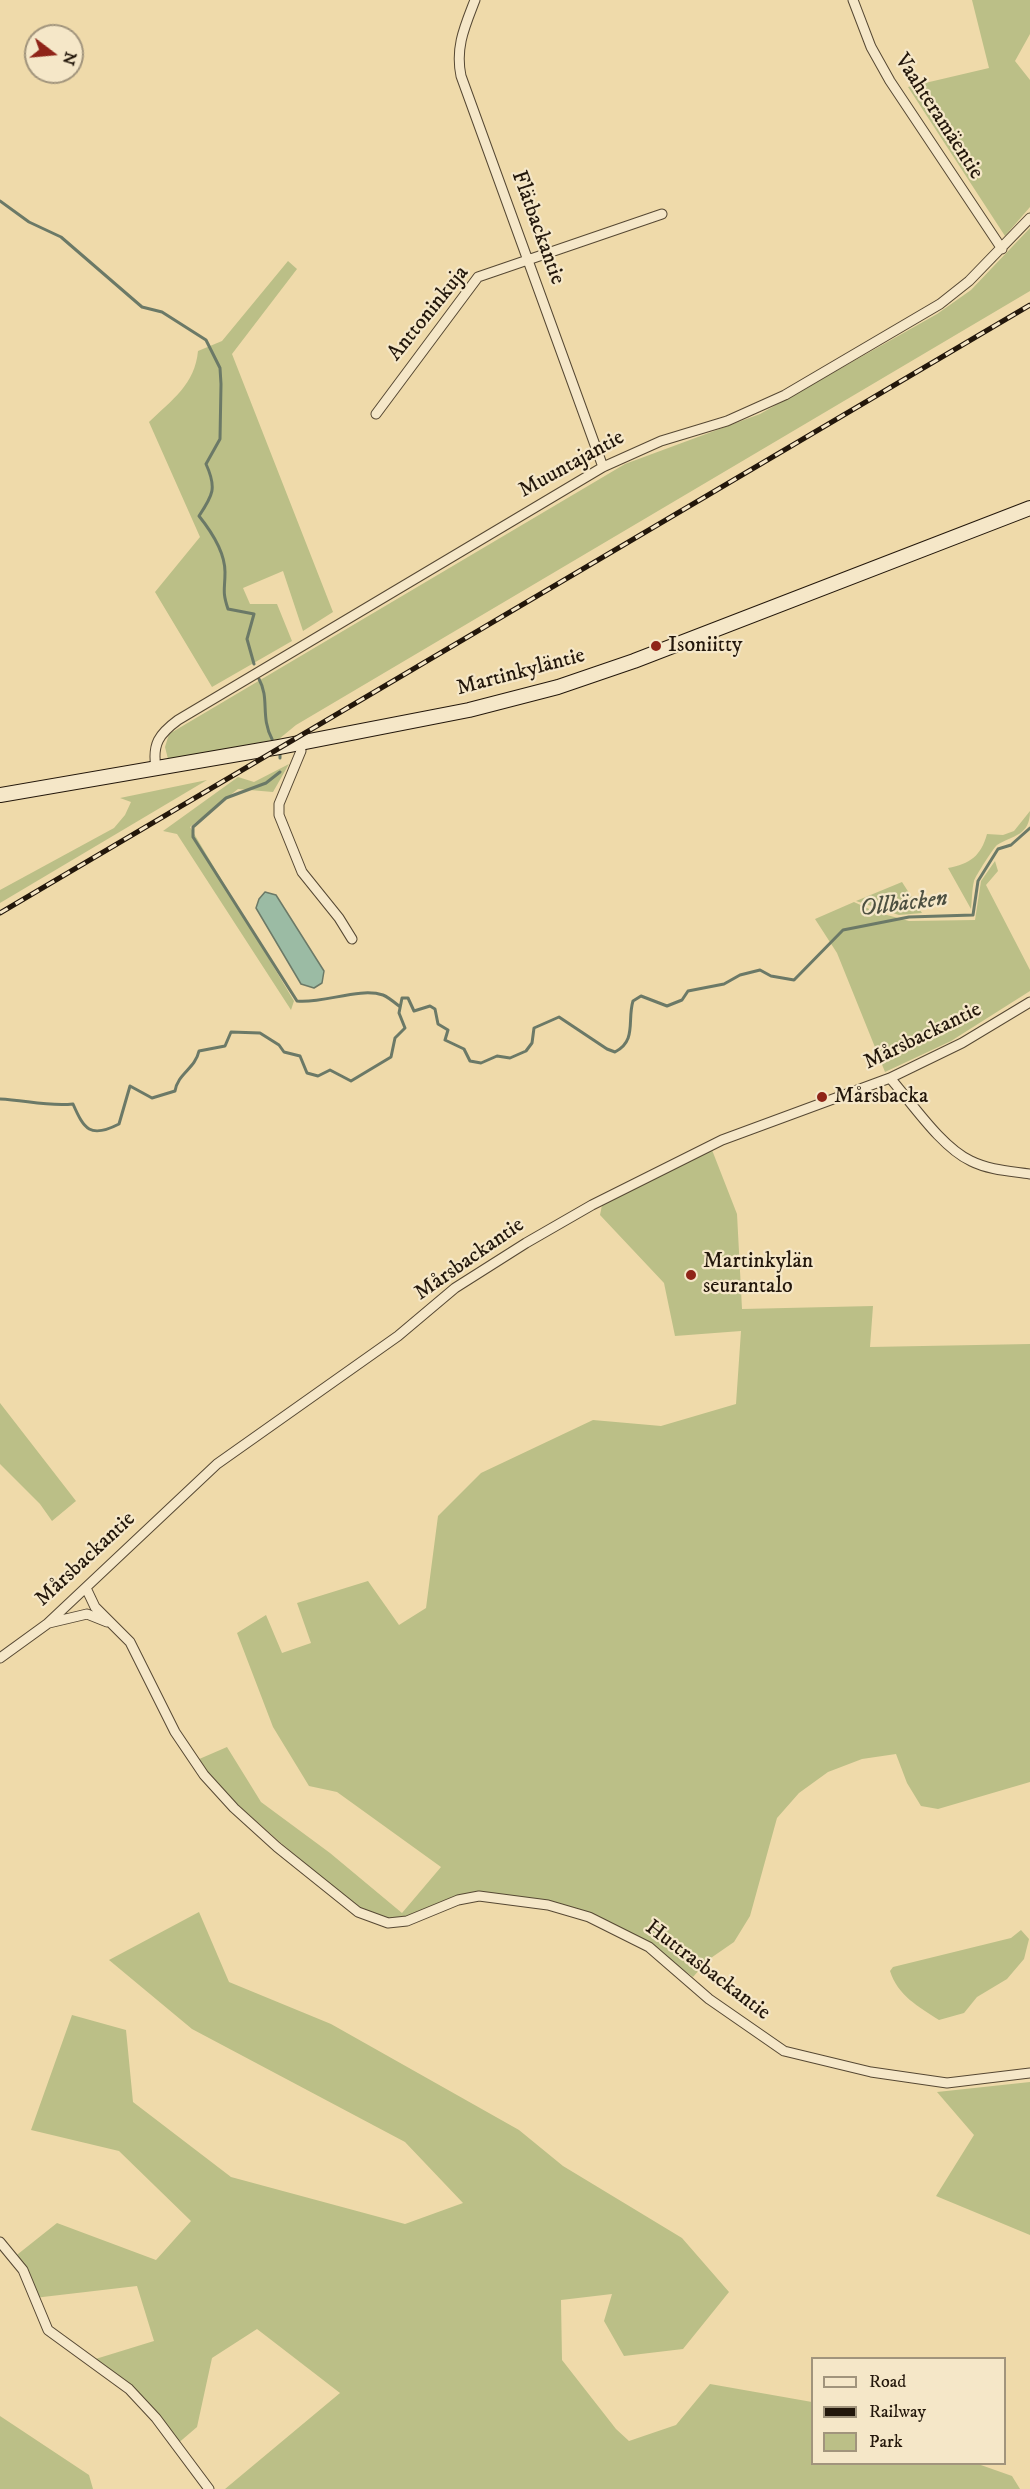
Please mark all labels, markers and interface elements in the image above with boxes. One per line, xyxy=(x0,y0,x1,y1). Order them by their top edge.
north arrow xyxy=(24,24,84,84)
text: N xyxy=(58,49,81,67)
street label: Vaahteramäentie xyxy=(888,49,988,185)
street label: Flätbackantie xyxy=(504,168,570,288)
street label: Anttoninkuja xyxy=(383,261,475,367)
street label: Muuntajantie xyxy=(515,425,629,505)
place label: Isoniitty xyxy=(668,633,742,659)
marker: Isoniitty xyxy=(649,639,663,653)
street label: Martinkyläntie xyxy=(454,643,588,703)
water label: Ollbäcken xyxy=(858,885,950,925)
street label: Mårsbackantie xyxy=(860,997,986,1077)
place label: Mårsbacka xyxy=(834,1084,928,1110)
marker: Mårsbacka xyxy=(815,1090,829,1104)
street label: Mårsbackantie xyxy=(410,1213,530,1307)
place label: Martinkylän seurantalo xyxy=(703,1249,813,1300)
marker: Martinkylän seurantalo xyxy=(684,1268,698,1282)
street label: Mårsbackantie xyxy=(30,1507,142,1613)
street label: Huttrasbackantie xyxy=(639,1915,775,2027)
legend xyxy=(811,2357,1006,2465)
text: Road xyxy=(869,2371,906,2393)
text: Railway xyxy=(869,2401,926,2423)
text: Park xyxy=(869,2431,903,2453)

